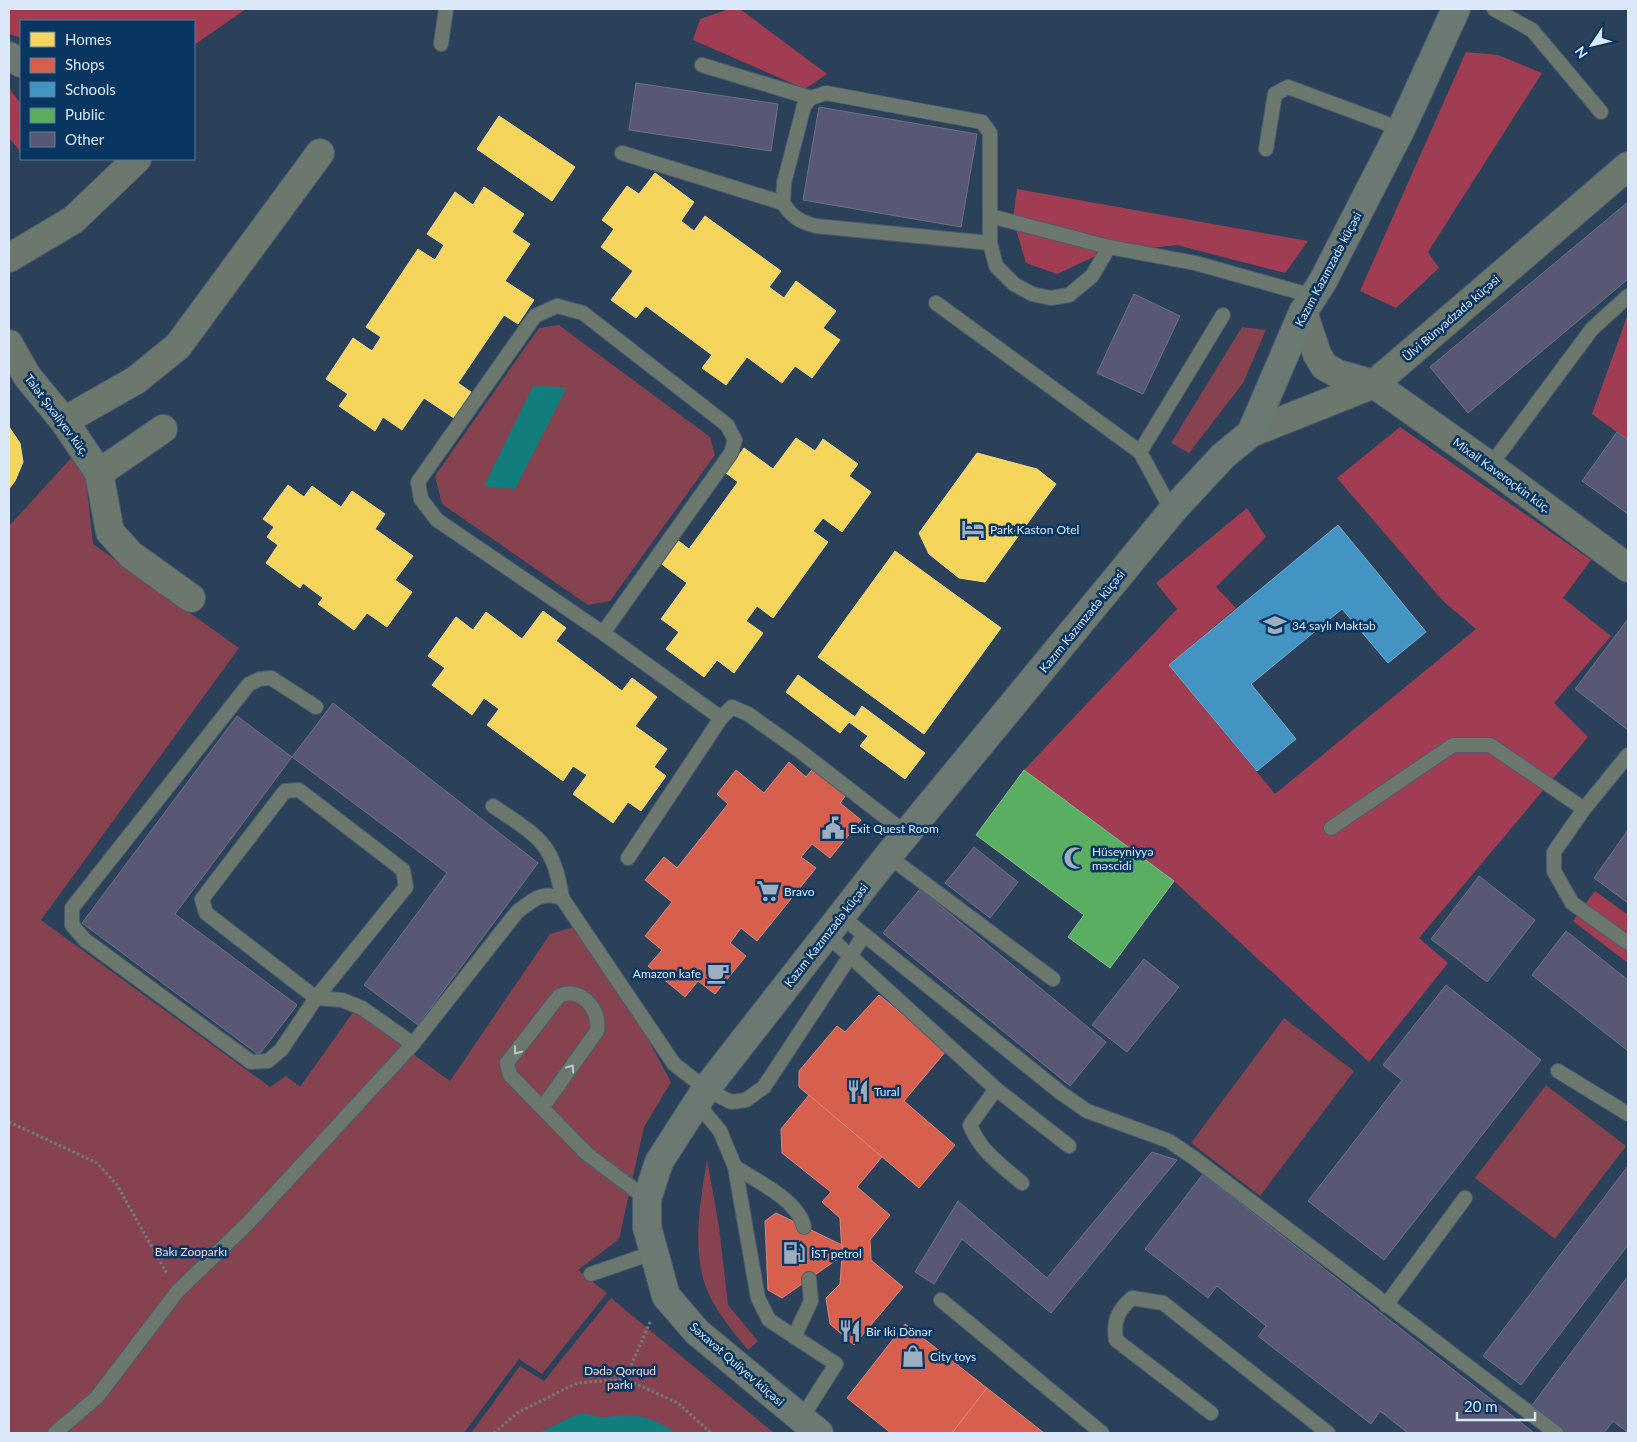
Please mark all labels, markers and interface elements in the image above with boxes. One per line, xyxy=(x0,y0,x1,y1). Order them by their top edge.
legend xyxy=(20,20,195,160)
north arrow xyxy=(1567,20,1617,70)
text: Homes xyxy=(65,30,111,48)
text: N xyxy=(1571,43,1591,62)
text: Shops xyxy=(65,55,105,73)
text: Schools xyxy=(65,80,116,98)
text: Public xyxy=(65,105,105,123)
text: Other xyxy=(65,130,105,148)
street label: Kazım Kazımzadə küçəsi xyxy=(1291,209,1365,329)
street label: Ülvi Bünyadzadə küçəsi xyxy=(1399,272,1503,364)
street label: Tələt Şıxəliyev küç. xyxy=(21,371,93,459)
street label: Mixail Kaveroçkin küç. xyxy=(1450,434,1554,516)
hotel icon: Park Kaston Otel xyxy=(960,516,986,542)
place label: Park Kaston Otel xyxy=(990,522,1079,537)
street label: Kazım Kazımzadə küçəsi xyxy=(1036,567,1128,675)
school or university icon: 34 saylı Məktəb xyxy=(1262,612,1288,638)
place label: 34 saylı Məktəb xyxy=(1292,618,1376,633)
public building icon: Exit Quest Room xyxy=(820,815,846,841)
place label: Exit Quest Room xyxy=(850,821,939,836)
place label: Hüseyniyyə məscidi xyxy=(1092,844,1154,873)
mosque icon: Hüseyniyyə məscidi xyxy=(1062,845,1088,871)
supermarket icon: Bravo xyxy=(755,878,781,904)
street label: Kazım Kazımzadə küçəsi xyxy=(781,880,871,990)
place label: Bravo xyxy=(784,884,815,899)
cafe icon: Amazon kafe xyxy=(705,960,731,986)
place label: Amazon kafe xyxy=(633,966,701,981)
one-way arrow xyxy=(513,1045,522,1054)
one-way arrow xyxy=(565,1064,574,1074)
restaurant icon: Tural xyxy=(845,1078,871,1104)
place label: Tural xyxy=(874,1084,900,1099)
fuel station icon: İST petrol xyxy=(781,1240,807,1266)
park label: Bakı Zooparkı xyxy=(155,1244,227,1259)
place label: İST petrol xyxy=(811,1246,862,1261)
restaurant icon: Bir Iki Dönər xyxy=(837,1318,863,1344)
street label: Səxavət Quliyev küçəsi xyxy=(687,1319,787,1409)
place label: Bir Iki Dönər xyxy=(866,1324,933,1339)
shop icon: City toys xyxy=(900,1343,926,1369)
place label: City toys xyxy=(930,1349,976,1364)
park label: Dədə Qorqud parkı xyxy=(584,1363,656,1392)
scale bar xyxy=(1457,1390,1534,1422)
text: 20 m xyxy=(1464,1397,1498,1415)

